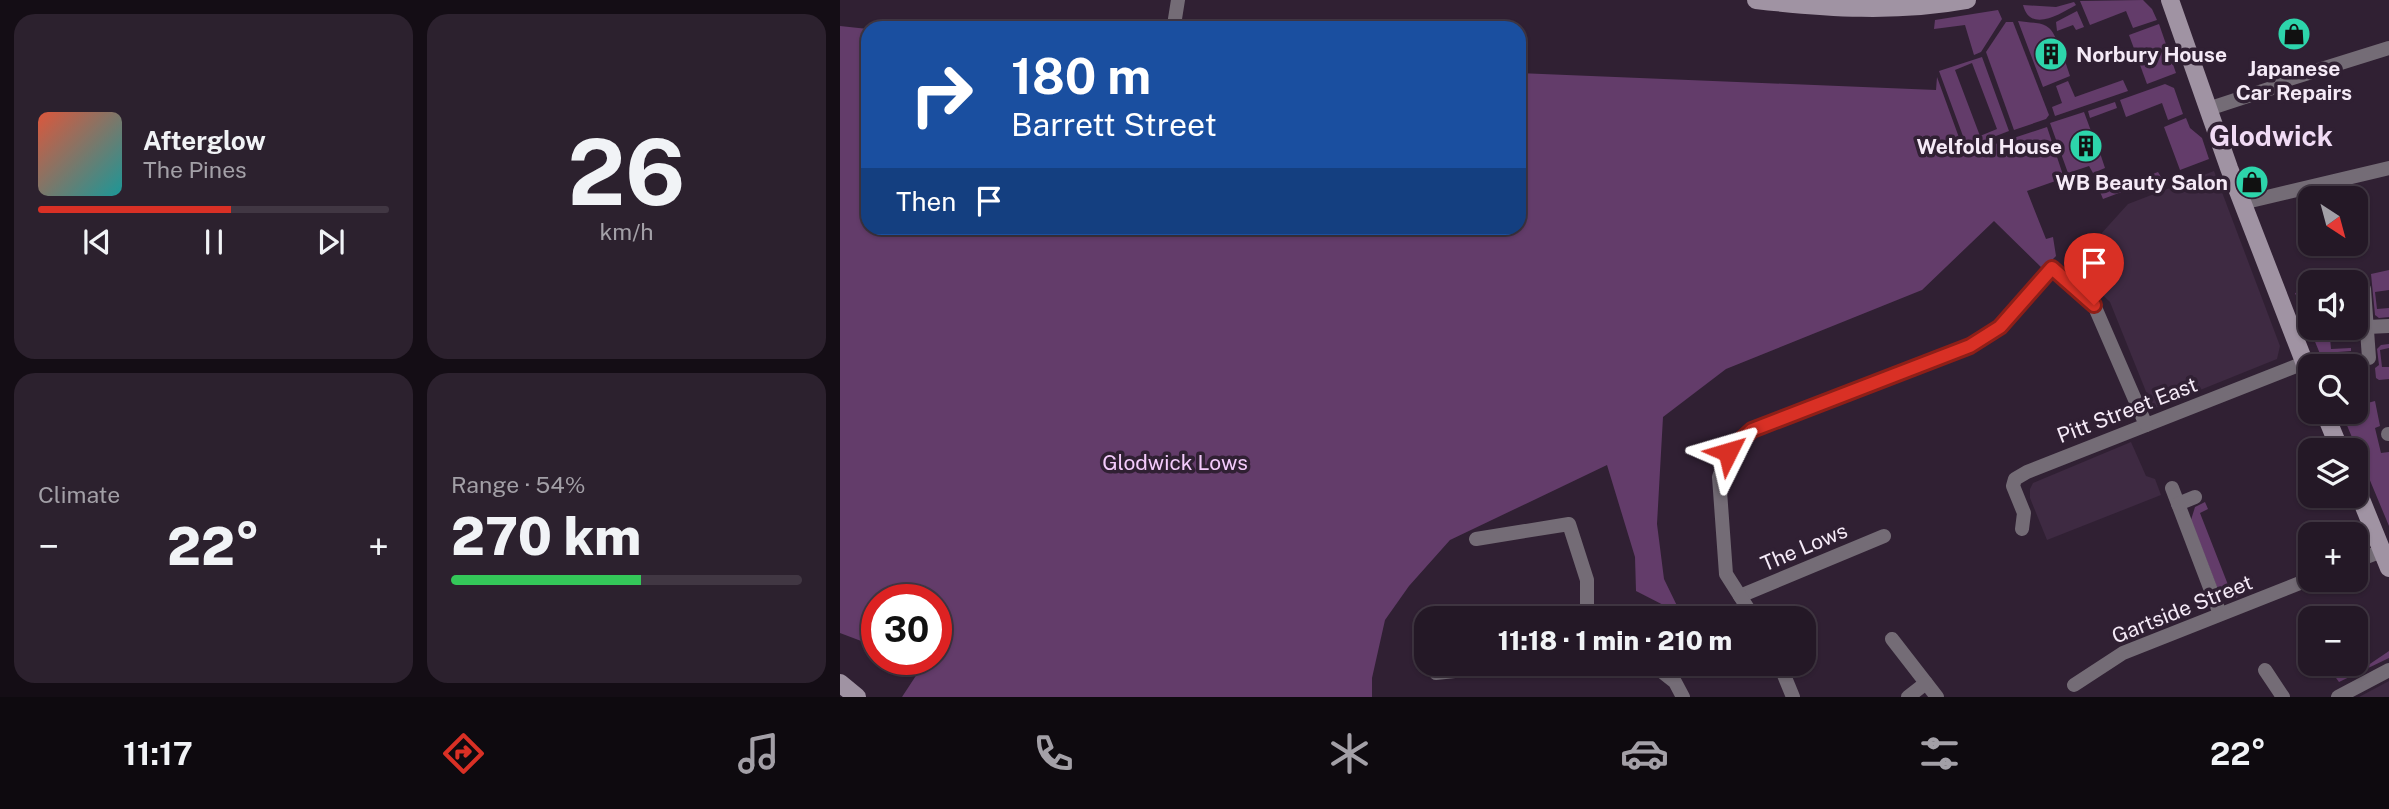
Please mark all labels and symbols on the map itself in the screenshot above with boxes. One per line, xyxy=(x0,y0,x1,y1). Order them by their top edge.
shop icon: Japanese Car Repairs xyxy=(2275,15,2313,53)
building icon: Norbury House xyxy=(2032,35,2070,73)
place label: Norbury House xyxy=(2076,42,2227,67)
place label: Japanese Car Repairs xyxy=(2236,56,2352,105)
district label: Glodwick xyxy=(2209,119,2333,152)
building icon: Welfold House xyxy=(2067,127,2105,165)
place label: Welfold House xyxy=(1917,134,2062,159)
shop icon: WB Beauty Salon xyxy=(2233,163,2271,201)
place label: WB Beauty Salon xyxy=(2055,170,2228,195)
north arrow xyxy=(2298,186,2368,256)
pin xyxy=(2064,233,2124,305)
street label: Pitt Street East xyxy=(2053,372,2201,448)
position arrow xyxy=(1691,415,1765,489)
park label: Glodwick Lows xyxy=(1102,450,1248,475)
street label: The Lows xyxy=(1757,518,1851,576)
street label: Gartside Street xyxy=(2108,569,2256,649)
speed limit sign: 30 xyxy=(861,584,952,675)

